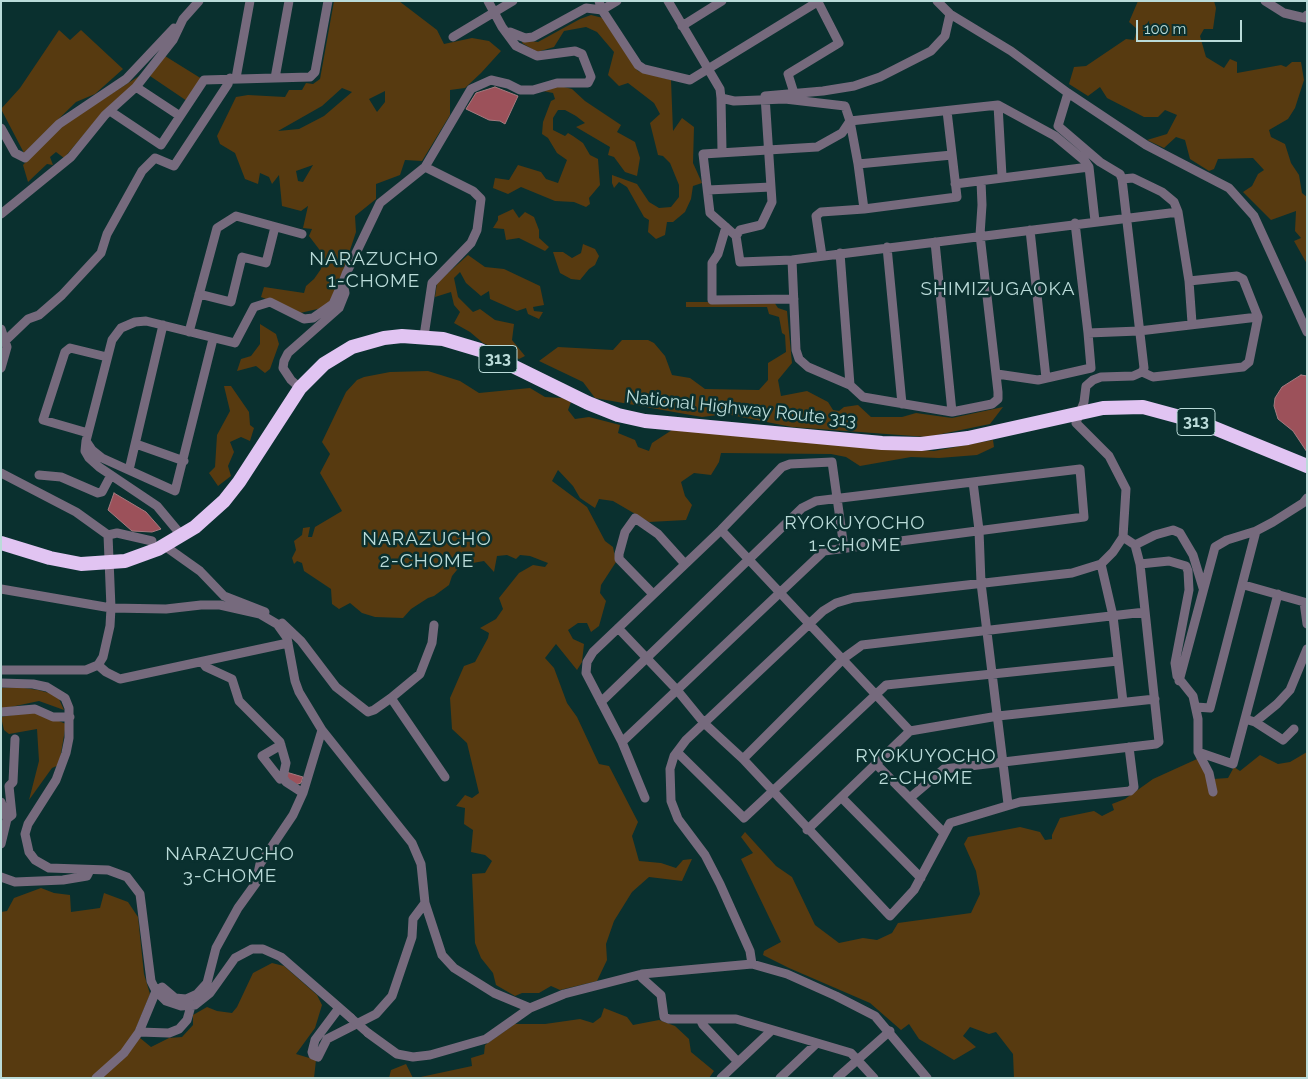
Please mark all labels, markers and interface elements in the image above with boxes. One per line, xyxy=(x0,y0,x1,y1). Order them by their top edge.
scale bar xyxy=(1138,10,1244,42)
text: 100 m xyxy=(1144,20,1186,38)
district label: NARAZUCHO 1-CHOME xyxy=(308,248,440,292)
district label: SHIMIZUGAOKA xyxy=(919,278,1077,300)
road number: 313 xyxy=(479,346,517,372)
street label: National Highway Route 313 xyxy=(625,386,857,432)
road number: 313 xyxy=(1177,408,1215,436)
district label: RYOKUYOCHO 1-CHOME xyxy=(783,512,927,556)
district label: NARAZUCHO 2-CHOME xyxy=(361,528,493,572)
district label: RYOKUYOCHO 2-CHOME xyxy=(854,745,998,789)
district label: NARAZUCHO 3-CHOME xyxy=(164,843,296,887)

